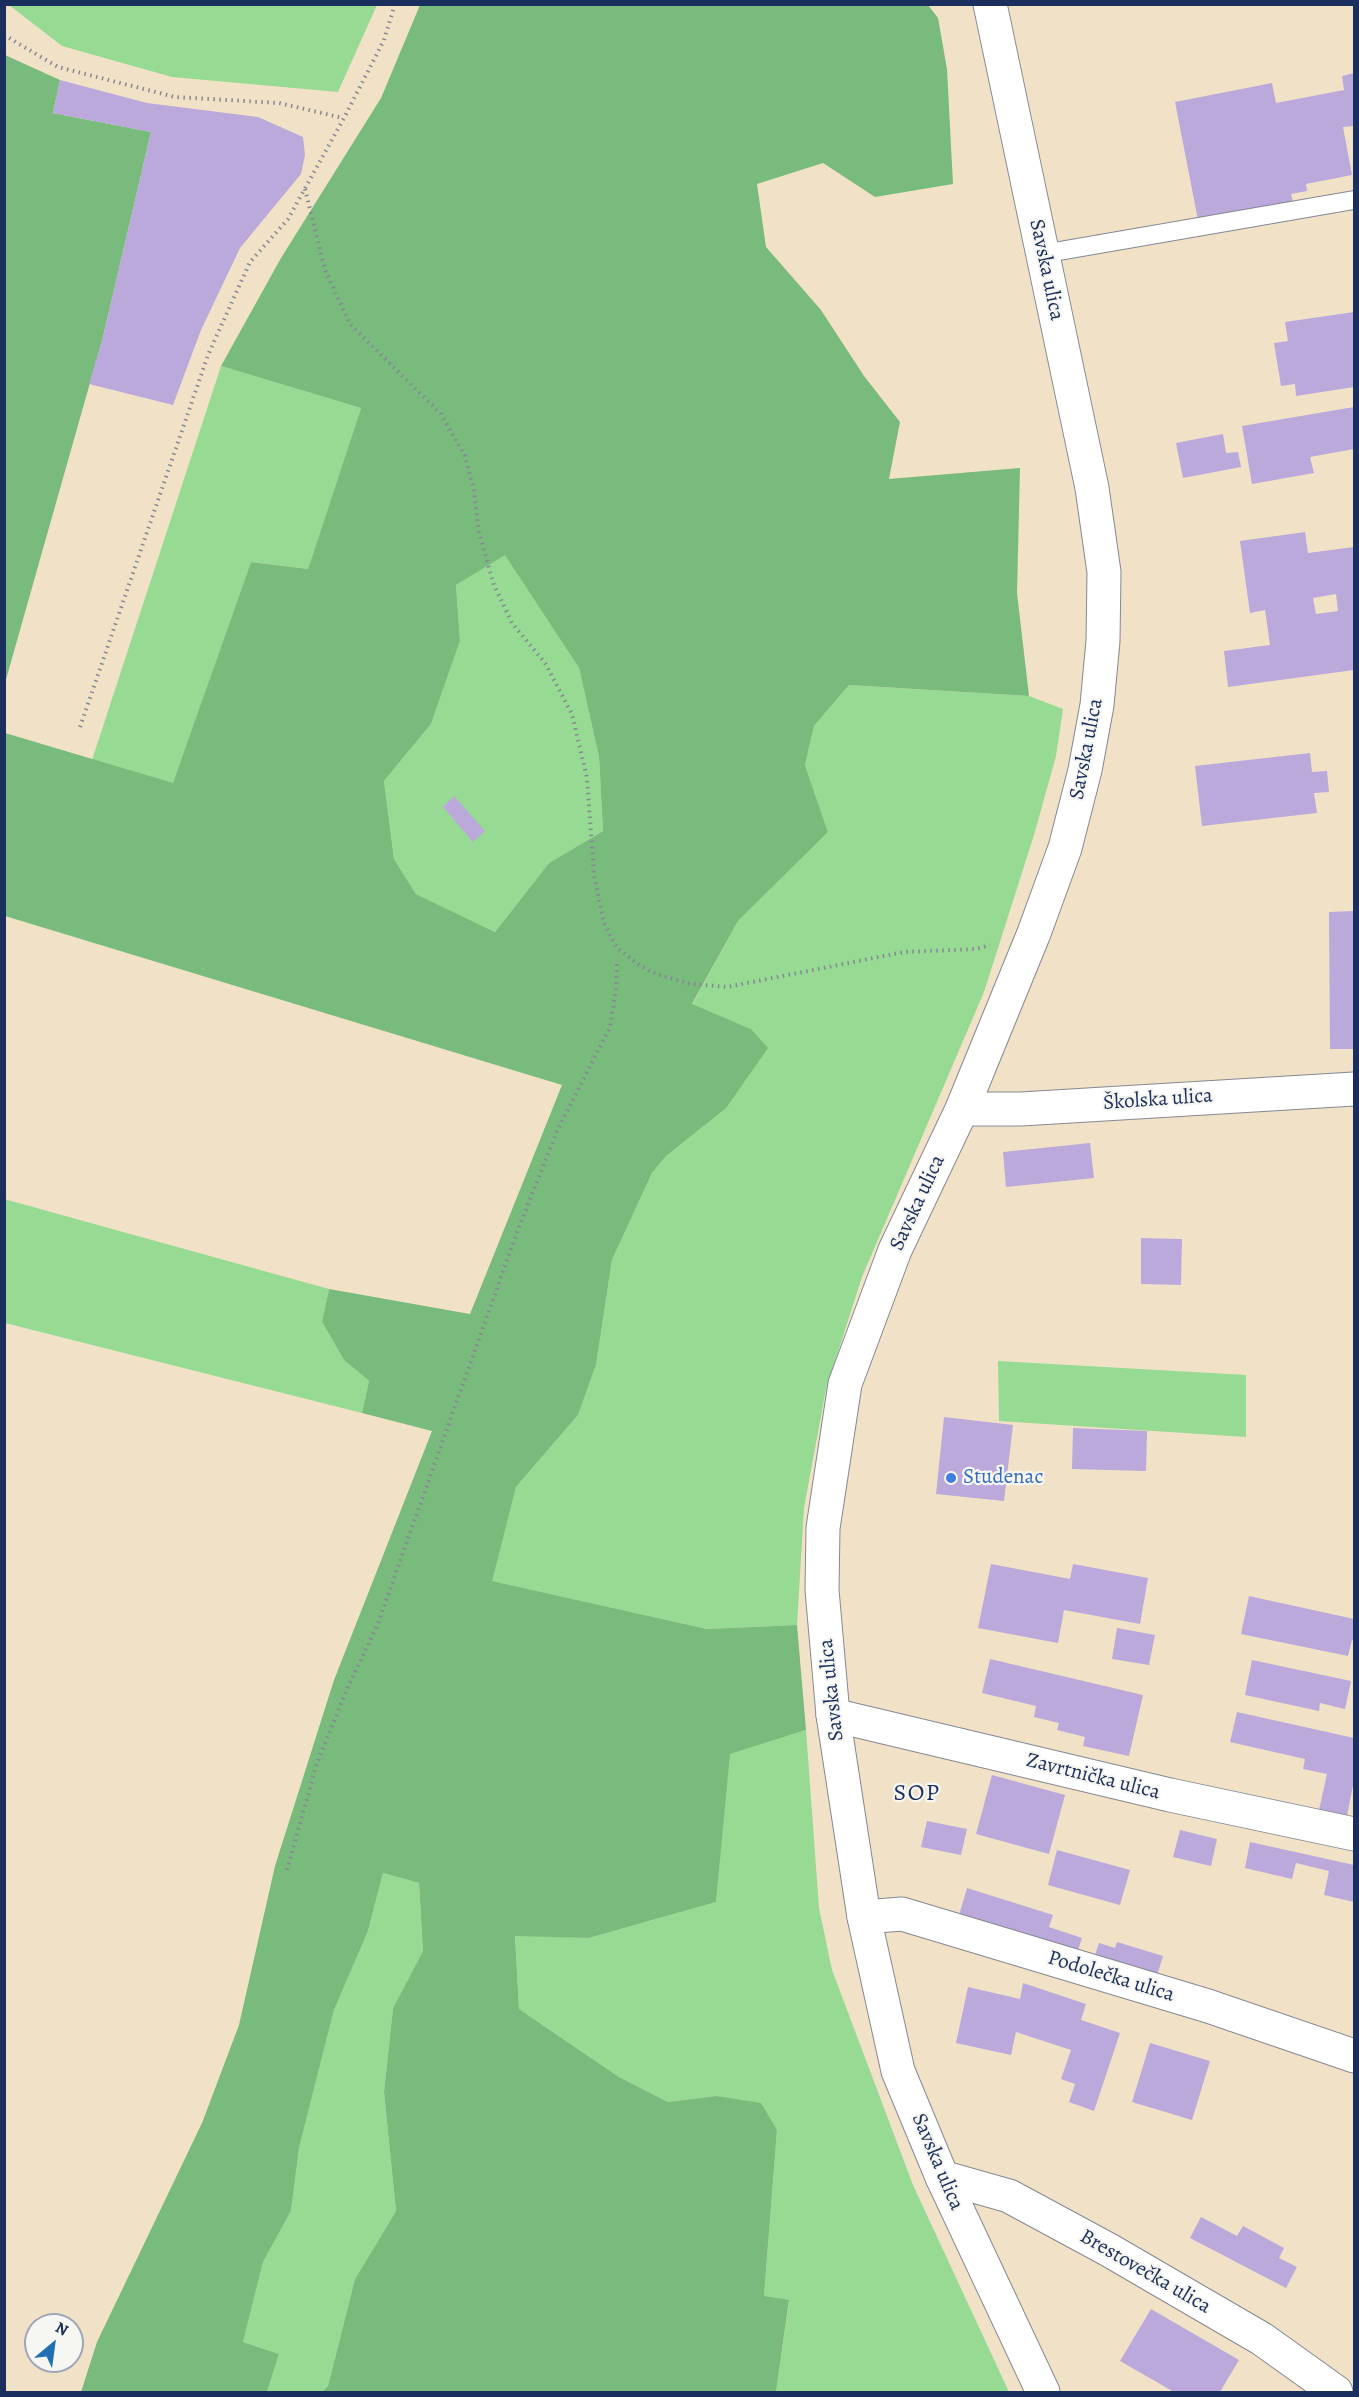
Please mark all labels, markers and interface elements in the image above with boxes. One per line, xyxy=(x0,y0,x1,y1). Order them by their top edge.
street label: Savska ulica xyxy=(1023,217,1069,323)
street label: Savska ulica xyxy=(1065,696,1109,802)
street label: Školska ulica xyxy=(1102,1084,1214,1116)
street label: Savska ulica xyxy=(885,1151,951,1255)
place label: Studenac xyxy=(963,1465,1043,1491)
marker: Studenac xyxy=(944,1471,958,1485)
street label: Savska ulica xyxy=(814,1638,850,1742)
street label: Zavrtnička ulica xyxy=(1024,1748,1162,1806)
district label: SOP xyxy=(893,1780,941,1808)
street label: Podolečka ulica xyxy=(1045,1946,1177,2008)
street label: Savska ulica xyxy=(905,2110,969,2214)
street label: Brestovečka ulica xyxy=(1075,2224,1215,2320)
north arrow xyxy=(24,2313,84,2373)
text: N xyxy=(51,2317,72,2341)

